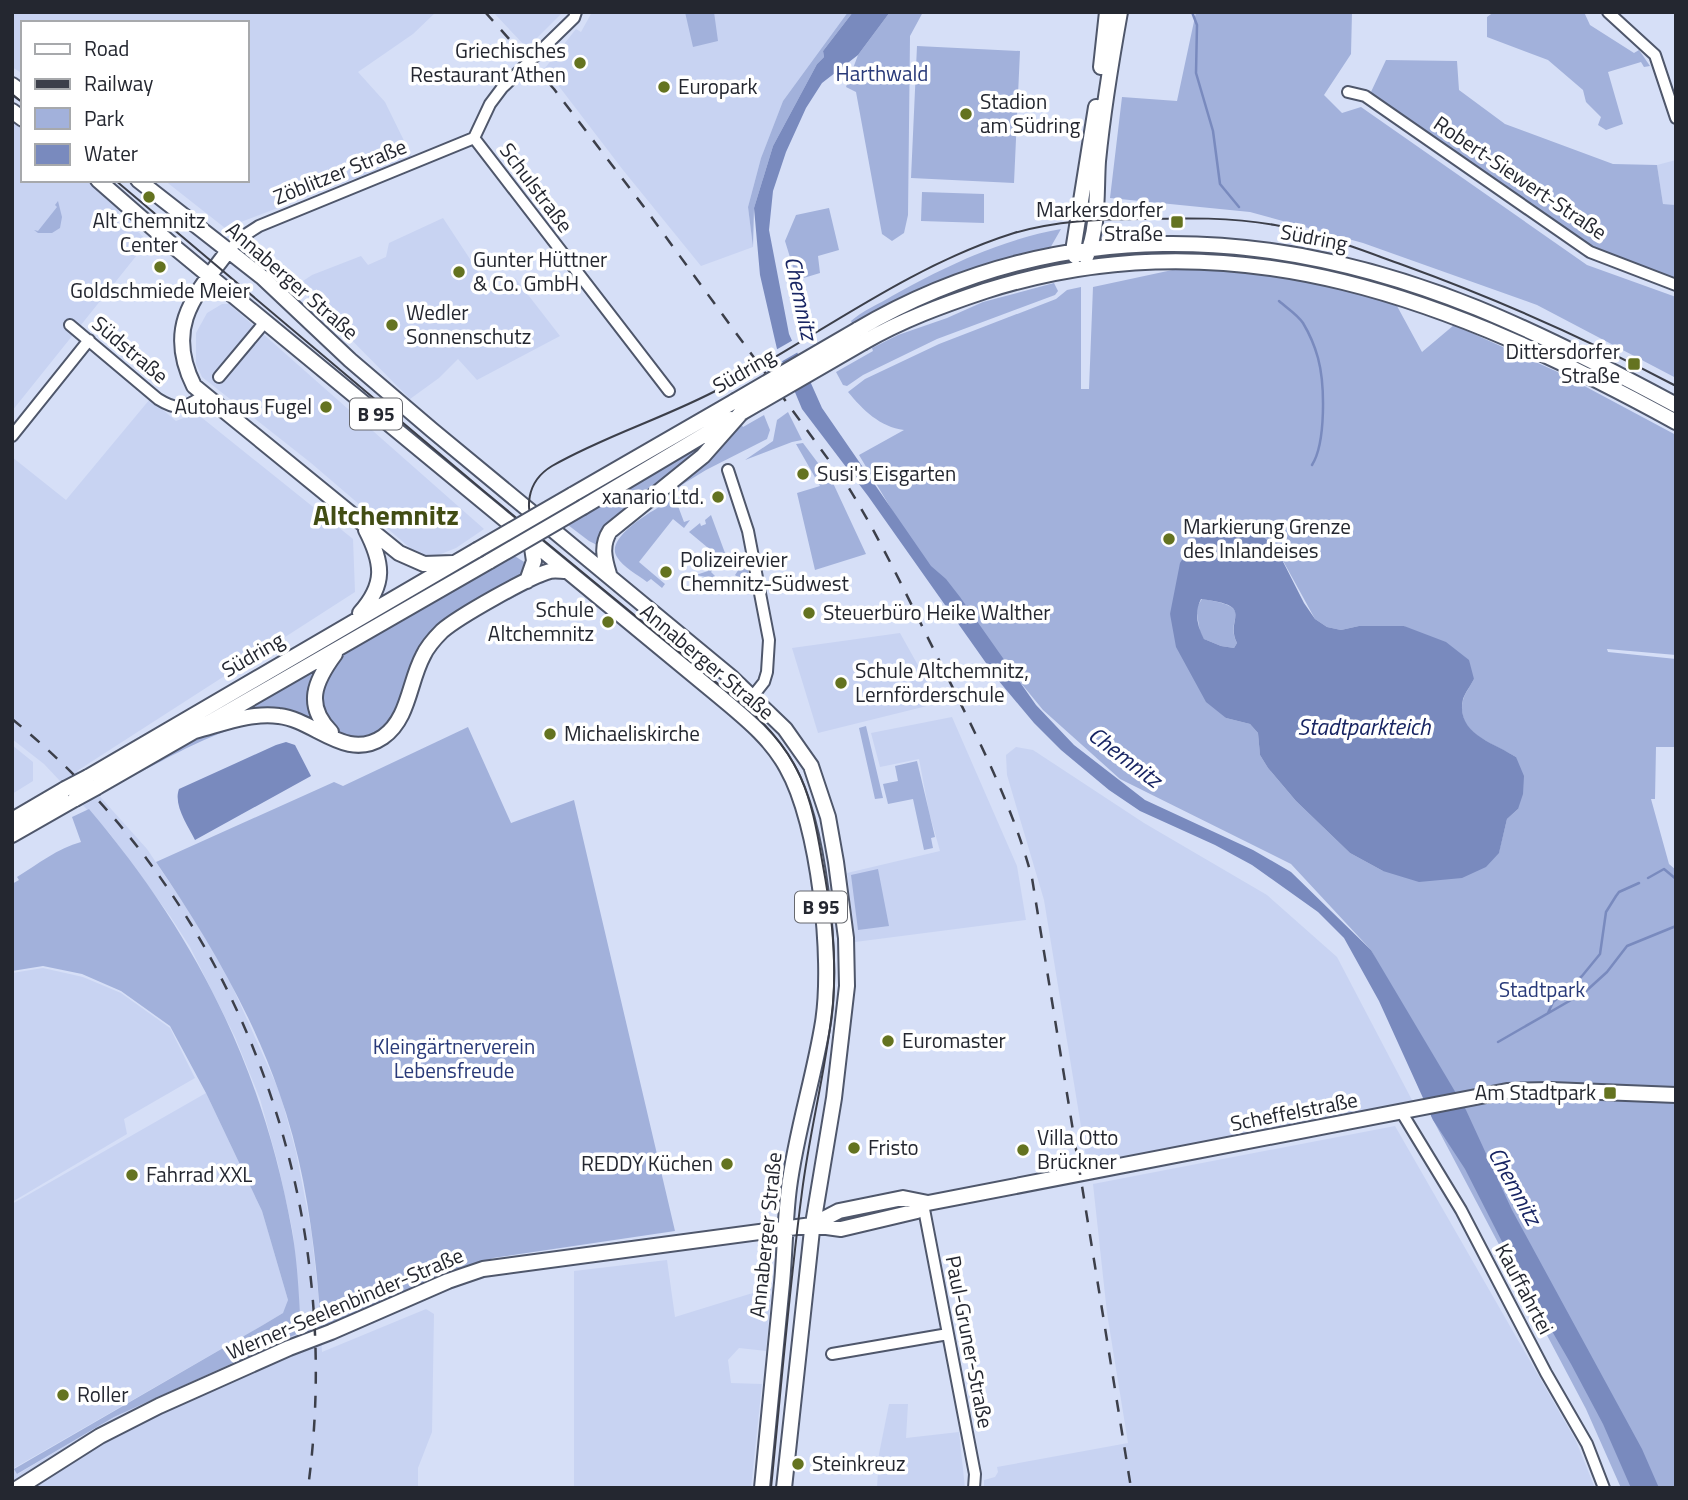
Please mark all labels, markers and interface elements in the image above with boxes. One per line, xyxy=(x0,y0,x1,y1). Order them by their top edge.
legend xyxy=(21,21,248,182)
text: Road xyxy=(84,32,129,64)
place label: Griechisches Restaurant Athen xyxy=(410,34,566,90)
marker: Griechisches Restaurant Athen xyxy=(572,55,588,71)
park label: Harthwald xyxy=(836,57,928,89)
text: Railway xyxy=(84,67,153,99)
place label: Europark xyxy=(678,70,758,102)
marker: Europark xyxy=(656,79,672,95)
place label: Stadion am Südring xyxy=(980,85,1080,141)
text: Park xyxy=(84,102,124,134)
marker: Stadion am Südring xyxy=(958,106,974,122)
street label: Robert-Siewert-Straße xyxy=(1427,107,1614,247)
street label: Zöblitzer Straße xyxy=(268,130,411,212)
street label: Schulstraße xyxy=(492,136,581,239)
text: Water xyxy=(84,137,138,169)
marker: Alt Chemnitz Center xyxy=(141,189,157,205)
place label: Markersdorfer Straße xyxy=(1036,193,1163,249)
place label: Alt Chemnitz Center xyxy=(92,204,206,260)
street label: Annaberger Straße xyxy=(219,214,366,347)
marker: Markersdorfer Straße xyxy=(1169,214,1185,230)
street label: Südring xyxy=(1278,215,1351,259)
place label: Gunter Hüttner & Co. GmbH xyxy=(473,243,607,299)
water label: Chemnitz xyxy=(776,253,828,345)
marker: Goldschmiede Meier xyxy=(152,259,168,275)
marker: Gunter Hüttner & Co. GmbH xyxy=(451,264,467,280)
place label: Goldschmiede Meier xyxy=(70,274,250,306)
place label: Wedler Sonnenschutz xyxy=(406,296,531,352)
street label: Südstraße xyxy=(85,308,176,391)
marker: Wedler Sonnenschutz xyxy=(384,317,400,333)
place label: Dittersdorfer Straße xyxy=(1505,335,1620,391)
street label: Südring xyxy=(706,339,781,401)
marker: Dittersdorfer Straße xyxy=(1626,356,1642,372)
place label: Autohaus Fugel xyxy=(174,390,312,422)
road number: B 95 xyxy=(350,398,402,430)
marker: Autohaus Fugel xyxy=(318,399,334,415)
place label: Susi's Eisgarten xyxy=(817,457,956,489)
marker: Susi's Eisgarten xyxy=(795,466,811,482)
place label: xanario Ltd. xyxy=(602,480,704,512)
marker: xanario Ltd. xyxy=(710,489,726,505)
district label: Altchemnitz xyxy=(313,493,459,536)
place label: Markierung Grenze des Inlandeises xyxy=(1183,510,1351,566)
marker: Markierung Grenze des Inlandeises xyxy=(1161,531,1177,547)
place label: Polizeirevier Chemnitz-Südwest xyxy=(680,543,850,599)
marker: Polizeirevier Chemnitz-Südwest xyxy=(658,564,674,580)
place label: Schule Altchemnitz xyxy=(488,593,594,649)
street label: Annaberger Straße xyxy=(634,595,782,727)
place label: Steuerbüro Heike Walther xyxy=(823,596,1051,628)
marker: Steuerbüro Heike Walther xyxy=(801,605,817,621)
marker: Schule Altchemnitz xyxy=(600,614,616,630)
street label: Südring xyxy=(215,623,290,685)
place label: Schule Altchemnitz, Lernförderschule xyxy=(855,654,1029,710)
marker: Schule Altchemnitz, Lernförderschule xyxy=(833,675,849,691)
water label: Stadtparkteich xyxy=(1298,709,1431,744)
place label: Michaeliskirche xyxy=(564,717,700,749)
water label: Chemnitz xyxy=(1081,717,1172,797)
marker: Michaeliskirche xyxy=(542,726,558,742)
road number: B 95 xyxy=(795,892,847,923)
park label: Stadtpark xyxy=(1499,973,1585,1005)
place label: Euromaster xyxy=(902,1024,1006,1056)
park label: Kleingärtnerverein Lebensfreude xyxy=(373,1030,535,1086)
marker: Euromaster xyxy=(880,1033,896,1049)
place label: Am Stadtpark xyxy=(1475,1076,1596,1108)
street label: Scheffelstraße xyxy=(1227,1083,1360,1139)
marker: Am Stadtpark xyxy=(1602,1085,1618,1101)
place label: Villa Otto Brückner xyxy=(1037,1121,1118,1177)
place label: Fristo xyxy=(868,1131,919,1163)
marker: Fristo xyxy=(846,1140,862,1156)
water label: Chemnitz xyxy=(1480,1140,1552,1233)
marker: Villa Otto Brückner xyxy=(1015,1142,1031,1158)
place label: REDDY Küchen xyxy=(581,1147,713,1179)
street label: Annaberger Straße xyxy=(740,1150,790,1319)
marker: REDDY Küchen xyxy=(719,1156,735,1172)
place label: Fahrrad XXL xyxy=(146,1158,252,1190)
marker: Fahrrad XXL xyxy=(124,1167,140,1183)
street label: Kauffahrtei xyxy=(1487,1237,1562,1340)
street label: Werner-Seelenbinder-Straße xyxy=(221,1239,468,1368)
street label: Paul-Gruner-Straße xyxy=(938,1253,1002,1431)
place label: Roller xyxy=(77,1378,128,1410)
marker: Roller xyxy=(55,1387,71,1403)
place label: Steinkreuz xyxy=(812,1447,905,1479)
marker: Steinkreuz xyxy=(790,1456,806,1472)

